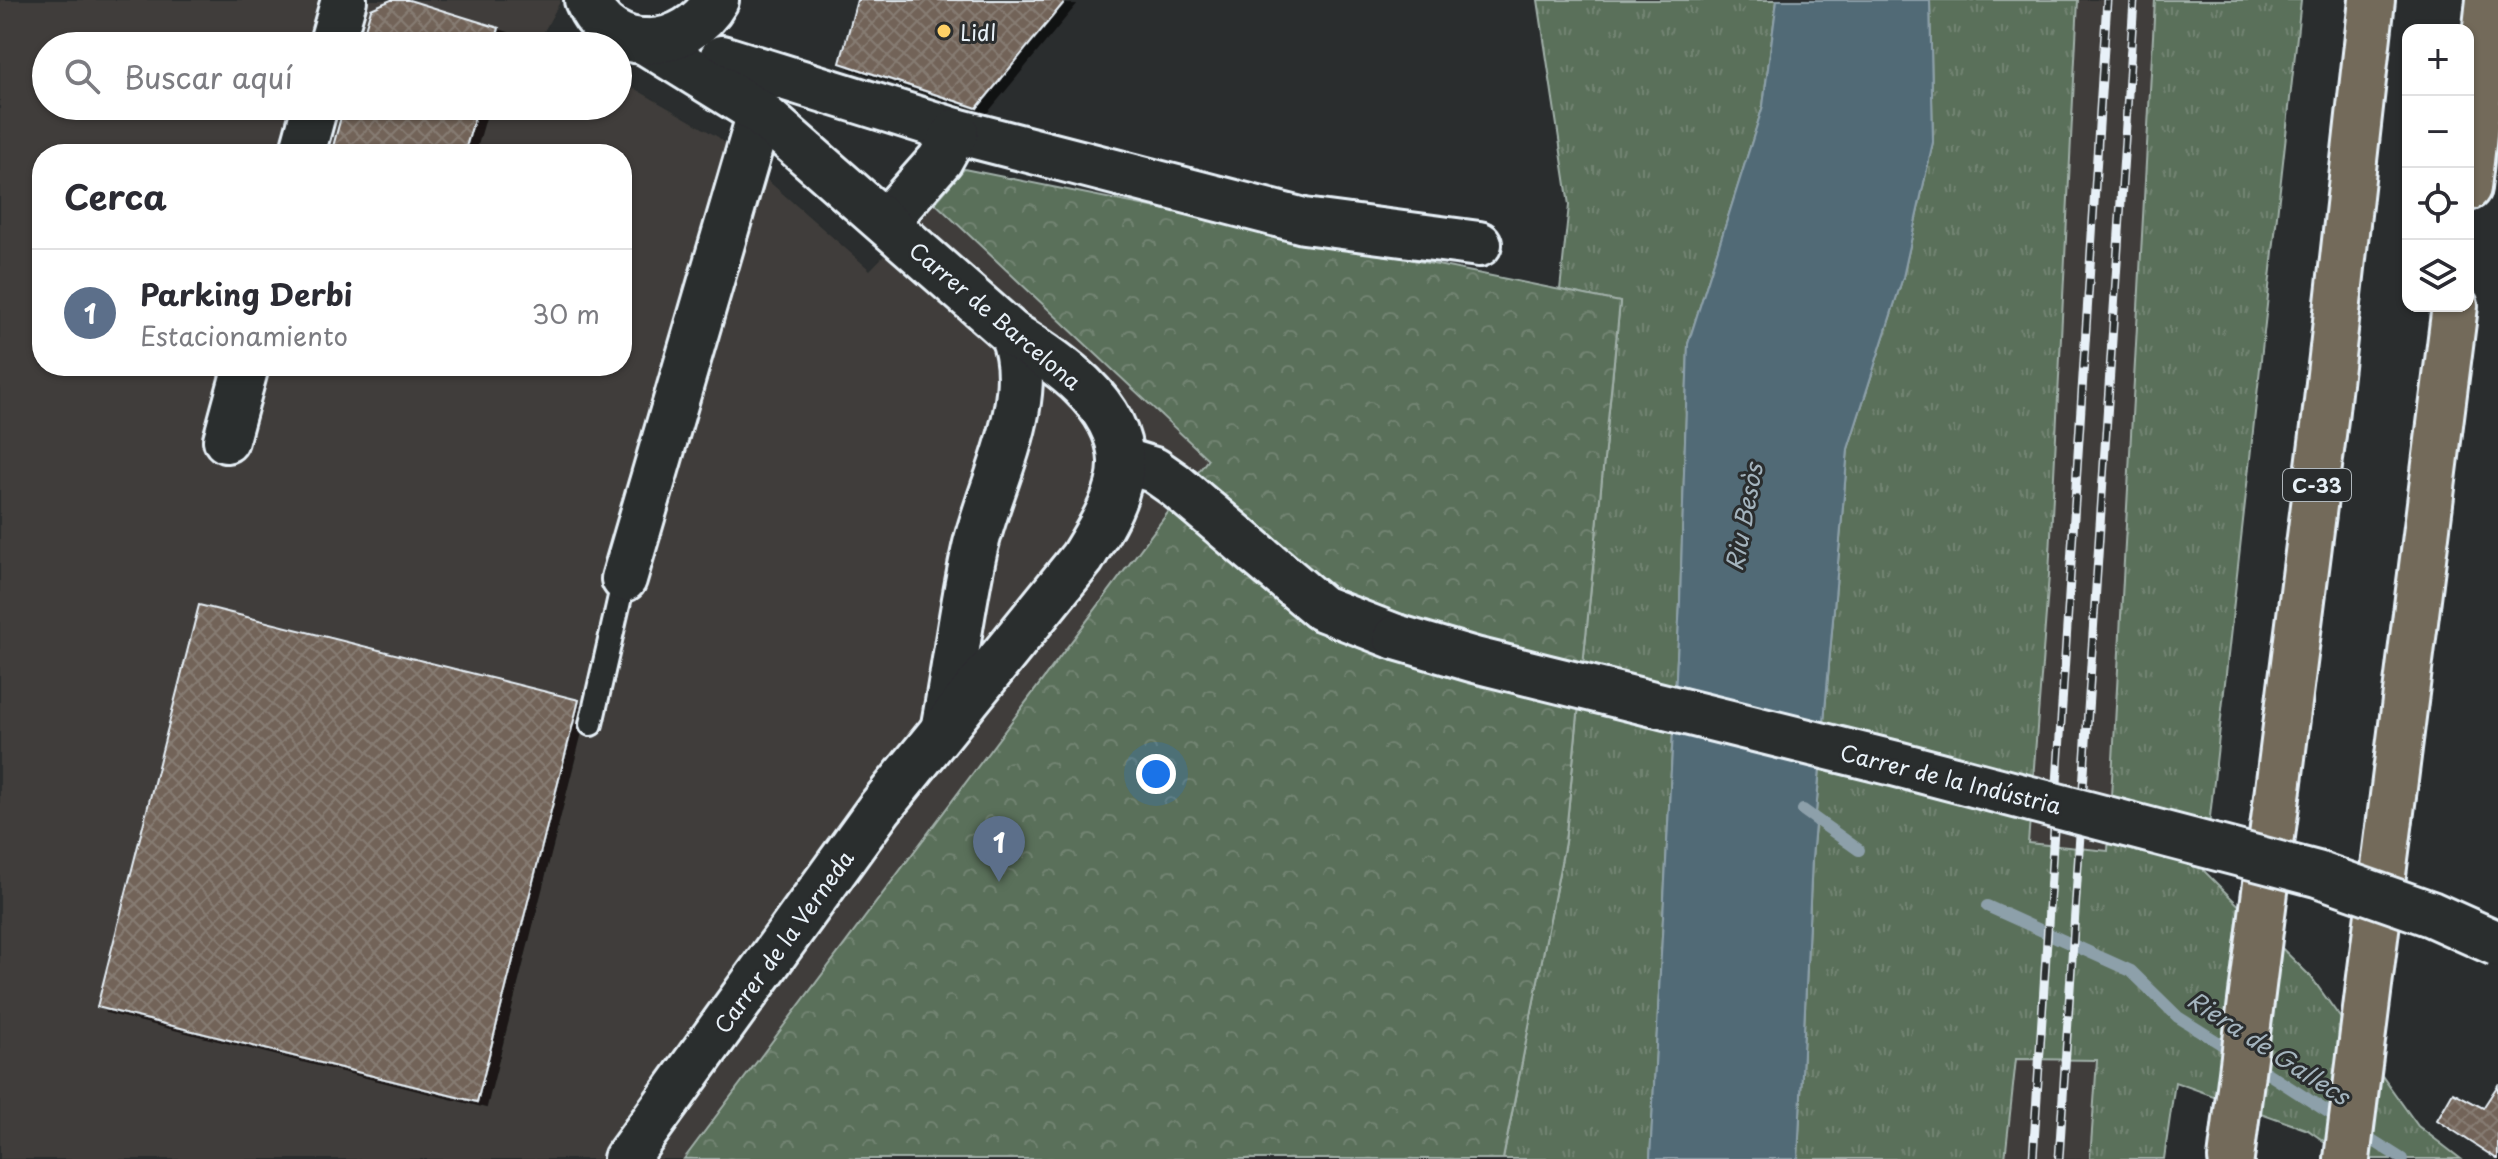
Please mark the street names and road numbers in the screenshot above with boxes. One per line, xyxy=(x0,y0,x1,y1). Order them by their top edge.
street label: Carrer de Barcelona xyxy=(903,233,1089,397)
road number: C-33 xyxy=(2283,469,2351,501)
street label: Carrer de la Indústria xyxy=(1837,735,2065,821)
street label: Carrer de la Verneda xyxy=(705,842,861,1040)

